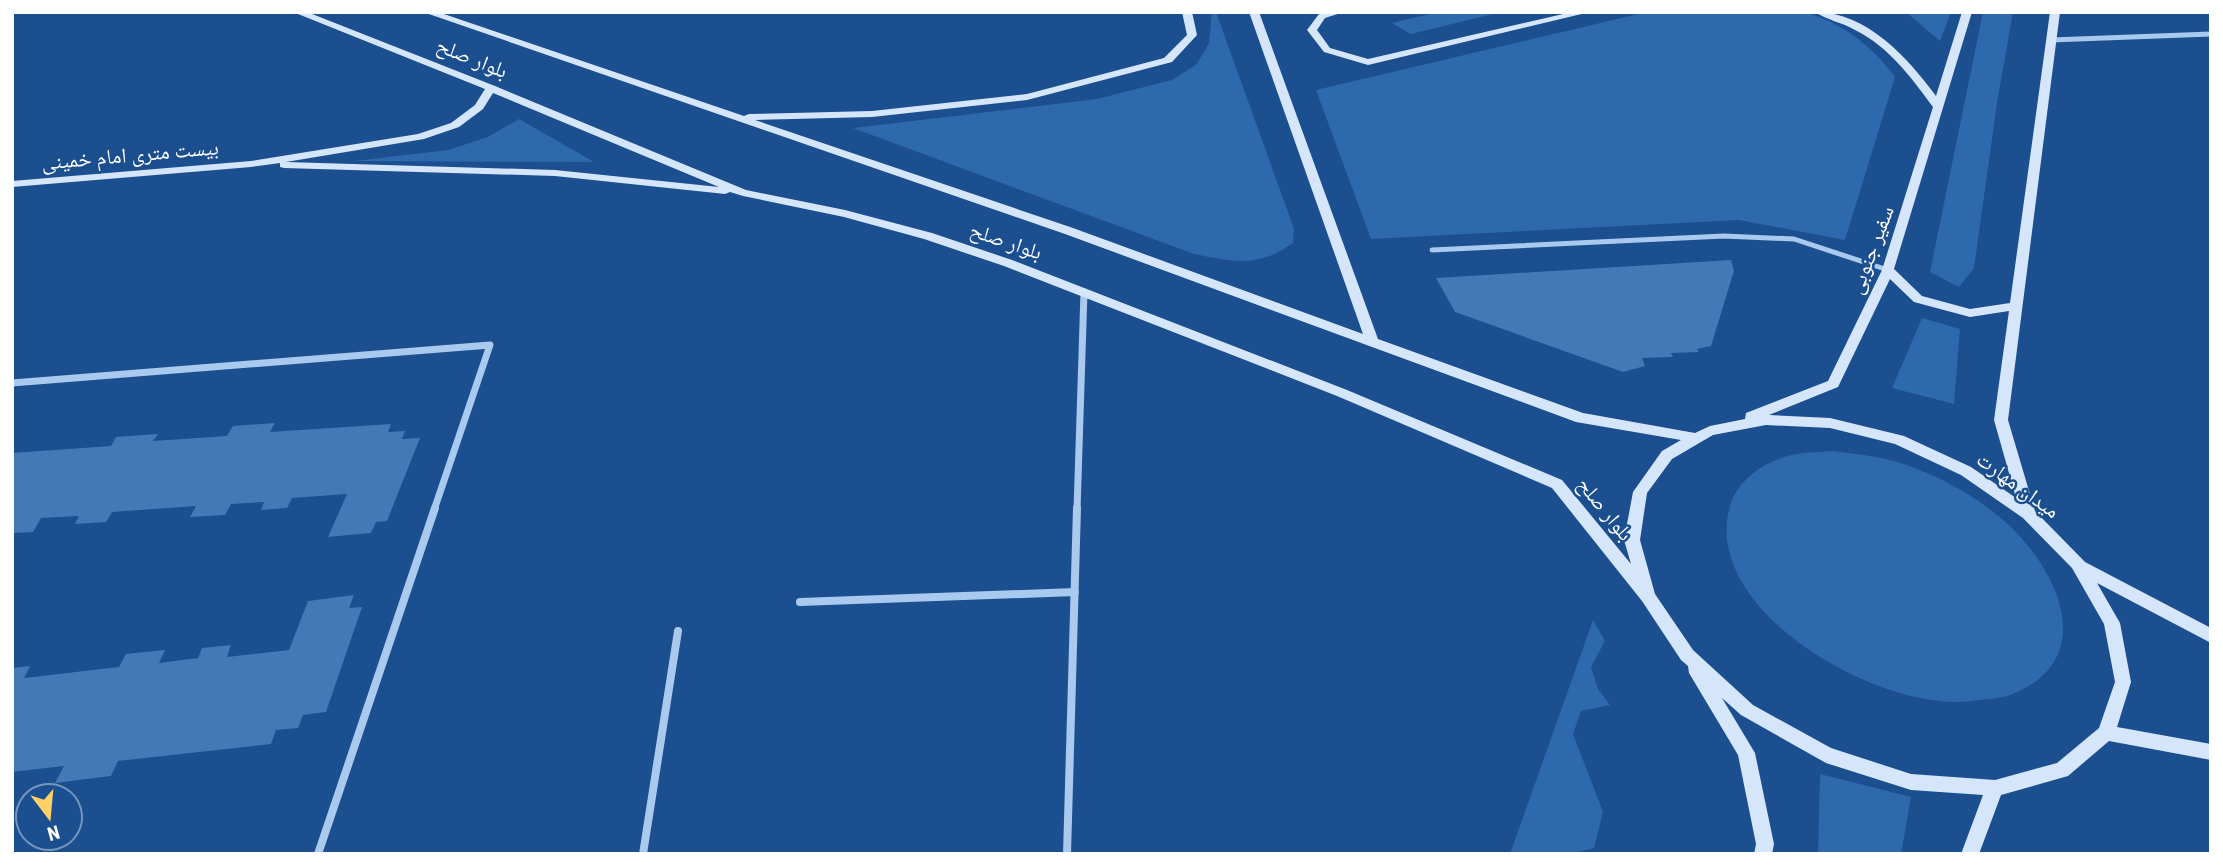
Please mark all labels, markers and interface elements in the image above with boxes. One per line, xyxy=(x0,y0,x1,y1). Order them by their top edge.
street label: بلوار صلح xyxy=(433,33,511,84)
street label: بیست متری امام خمینی xyxy=(40,135,220,177)
street label: سفیر جنوبی xyxy=(1843,203,1900,298)
street label: بلوار صلح xyxy=(967,218,1045,265)
street label: میدان مهارت xyxy=(1972,447,2064,523)
street label: بلوار صلح xyxy=(1572,473,1638,546)
north arrow xyxy=(14,782,84,852)
text: N xyxy=(45,820,62,846)

